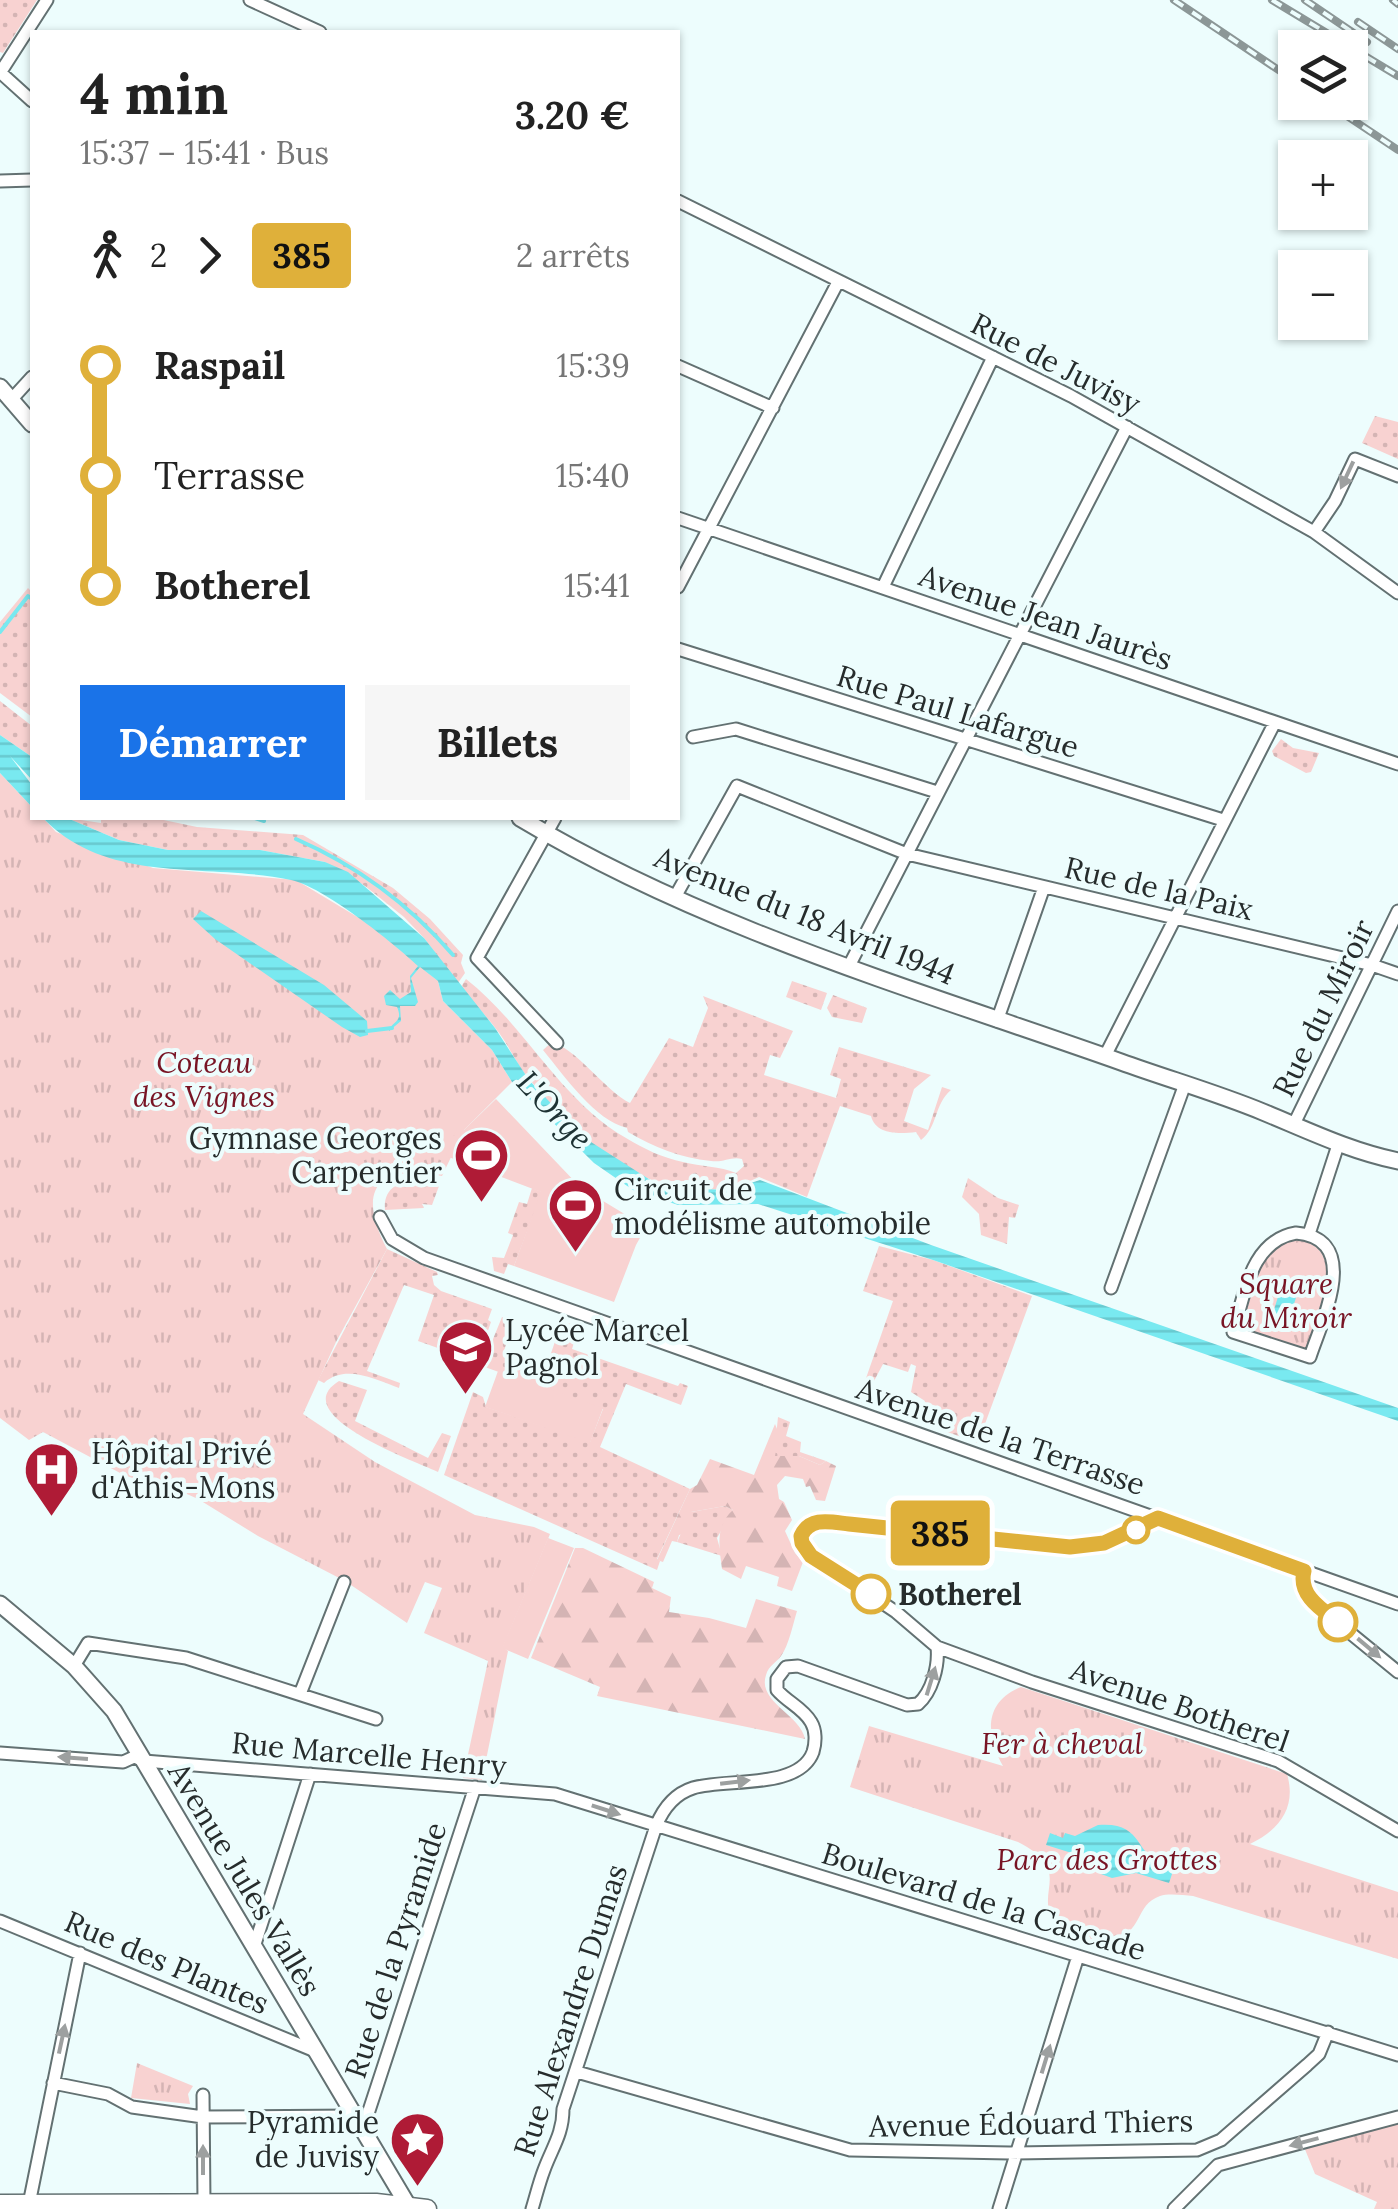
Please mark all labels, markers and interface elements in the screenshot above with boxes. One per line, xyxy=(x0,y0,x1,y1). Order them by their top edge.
map controls xyxy=(1278,30,1368,340)
button: layers xyxy=(1278,30,1368,120)
text: 4 min xyxy=(80,59,228,129)
text: 3.20 € xyxy=(515,91,630,139)
text: 15:37 – 15:41 · Bus xyxy=(80,132,329,173)
button: + xyxy=(1278,140,1368,230)
icon: walk xyxy=(80,228,135,283)
icon: forward xyxy=(182,228,237,283)
text: 385 xyxy=(272,233,331,278)
text: 2 xyxy=(150,235,167,276)
text: 2 arrêts xyxy=(516,235,630,276)
button: − xyxy=(1278,250,1368,340)
street label: Rue de Juvisy xyxy=(964,304,1147,423)
text: Raspail xyxy=(154,341,285,389)
text: 15:39 xyxy=(557,345,630,386)
text: Terrasse xyxy=(154,451,305,499)
text: 15:40 xyxy=(556,455,630,496)
one-way arrow xyxy=(1338,461,1355,490)
street label: Avenue Jean Jaurès xyxy=(914,556,1178,678)
text: Botherel xyxy=(154,561,311,609)
text: 15:41 xyxy=(564,565,630,606)
street label: Rue Paul Lafargue xyxy=(832,656,1083,767)
button: Démarrer xyxy=(80,685,345,800)
button: Billets xyxy=(365,685,630,800)
street label: Avenue du 18 Avril 1944 xyxy=(648,837,961,993)
street label: Rue de la Paix xyxy=(1061,848,1257,928)
street label: Rue du Miroir xyxy=(1264,913,1382,1103)
park label: Coteau des Vignes xyxy=(133,1043,275,1115)
water label: L'Orge xyxy=(508,1062,602,1158)
place label: Gymnase Georges Carpentier xyxy=(189,1119,442,1191)
sports icon: Gymnase Georges Carpentier xyxy=(451,1125,511,1204)
place label: Circuit de modélisme automobile xyxy=(614,1170,931,1242)
sports icon: Circuit de modélisme automobile xyxy=(545,1176,605,1255)
park label: Square du Miroir xyxy=(1220,1264,1352,1336)
place label: Lycée Marcel Pagnol xyxy=(505,1311,689,1384)
school or university icon: Lycée Marcel Pagnol xyxy=(436,1317,496,1396)
street label: Avenue de la Terrasse xyxy=(851,1368,1150,1503)
place label: Hôpital Privé d'Athis-Mons xyxy=(91,1434,275,1506)
hospital icon: Hôpital Privé d'Athis-Mons xyxy=(22,1440,82,1519)
line badge: 385 xyxy=(882,1500,998,1566)
text: 385 xyxy=(911,1511,969,1556)
unlabelled marker xyxy=(1123,1517,1149,1543)
marker: Botherel xyxy=(852,1575,890,1613)
place label: Botherel xyxy=(898,1575,1022,1613)
unlabelled marker xyxy=(1319,1603,1357,1641)
one-way arrow xyxy=(1357,1637,1382,1658)
street label: Avenue Botherel xyxy=(1065,1649,1294,1760)
one-way arrow xyxy=(924,1665,939,1695)
street label: Rue Marcelle Henry xyxy=(230,1723,508,1786)
park label: Fer à cheval xyxy=(981,1724,1143,1762)
one-way arrow xyxy=(56,1750,88,1766)
street label: Avenue Jules Vallès xyxy=(160,1754,330,2003)
one-way arrow xyxy=(720,1774,752,1790)
one-way arrow xyxy=(591,1804,621,1819)
street label: Rue de la Pyramide xyxy=(336,1817,455,2083)
street label: Boulevard de la Cascade xyxy=(817,1834,1151,1968)
park label: Parc des Grottes xyxy=(996,1840,1218,1878)
street label: Rue Alexandre Dumas xyxy=(505,1859,635,2161)
street label: Rue des Plantes xyxy=(59,1902,275,2022)
one-way arrow xyxy=(55,2023,71,2054)
one-way arrow xyxy=(1039,2044,1054,2074)
street label: Avenue Édouard Thiers xyxy=(867,2101,1194,2145)
place label: Pyramide de Juvisy xyxy=(247,2103,379,2176)
place icon: Pyramide de Juvisy xyxy=(388,2109,448,2188)
one-way arrow xyxy=(1288,2134,1319,2150)
one-way arrow xyxy=(195,2144,211,2176)

